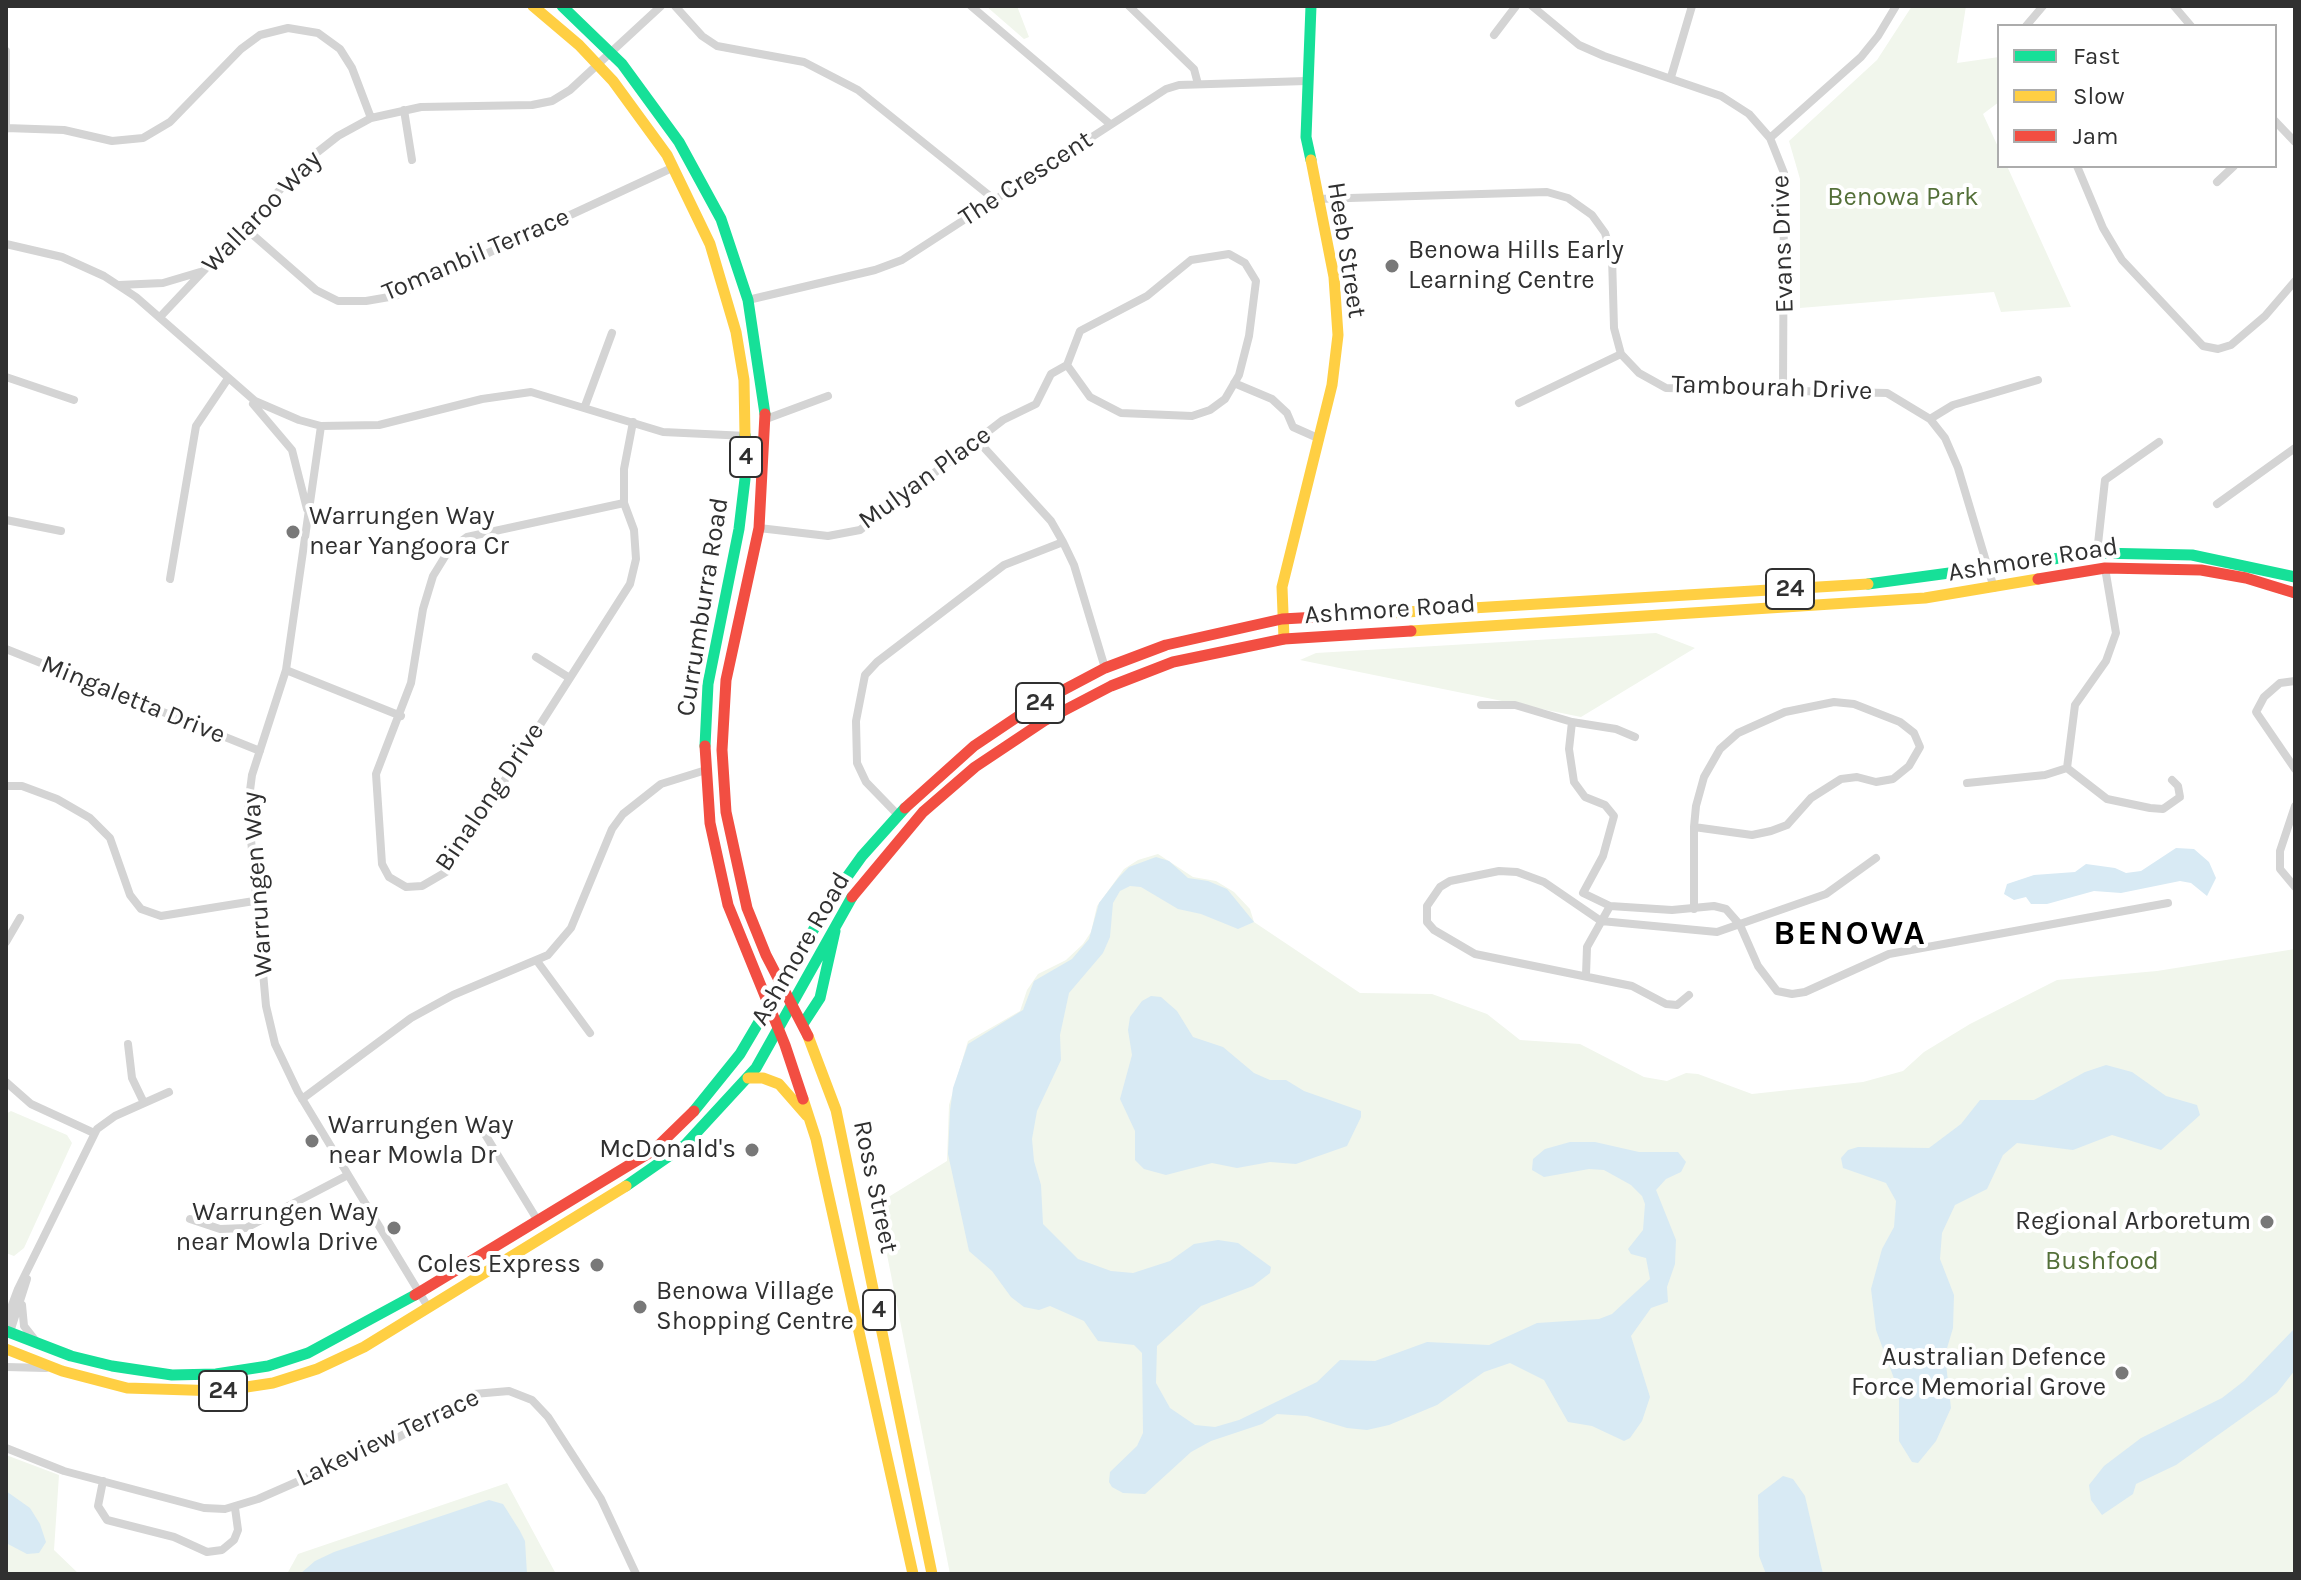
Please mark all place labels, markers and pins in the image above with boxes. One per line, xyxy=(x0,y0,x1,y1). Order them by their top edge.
place label: Benowa Hills Early Learning Centre xyxy=(1408,235,1624,296)
marker: Benowa Hills Early Learning Centre xyxy=(1383,257,1401,275)
place label: Warrungen Way near Yangoora Cr xyxy=(309,501,509,562)
marker: Warrungen Way near Yangoora Cr xyxy=(284,523,302,541)
place label: Warrungen Way near Mowla Dr xyxy=(328,1110,514,1172)
marker: Warrungen Way near Mowla Dr xyxy=(303,1132,321,1150)
place label: McDonald's xyxy=(599,1134,736,1166)
marker: McDonald's xyxy=(743,1141,761,1159)
place label: Warrungen Way near Mowla Drive xyxy=(176,1197,378,1258)
place label: Regional Arboretum xyxy=(2015,1206,2251,1238)
marker: Regional Arboretum xyxy=(2258,1213,2276,1231)
marker: Warrungen Way near Mowla Drive xyxy=(385,1219,403,1237)
place label: Coles Express xyxy=(417,1249,581,1281)
marker: Coles Express xyxy=(588,1256,606,1274)
place label: Benowa Village Shopping Centre xyxy=(656,1276,854,1338)
marker: Benowa Village Shopping Centre xyxy=(631,1298,649,1316)
place label: Australian Defence Force Memorial Grove xyxy=(1851,1342,2106,1404)
marker: Australian Defence Force Memorial Grove xyxy=(2113,1364,2131,1382)

